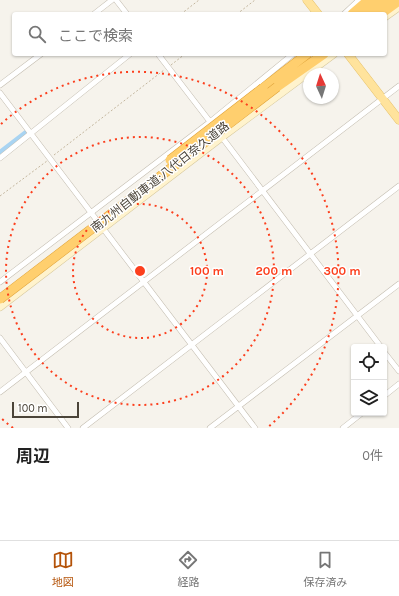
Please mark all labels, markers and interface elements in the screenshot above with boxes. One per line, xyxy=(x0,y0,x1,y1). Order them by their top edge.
search box xyxy=(12,12,387,56)
icon: search xyxy=(26,23,48,45)
text: ここで検索 xyxy=(58,27,133,45)
north arrow xyxy=(303,68,339,104)
street label: 南九州自動車道;八代日奈久道路 xyxy=(88,119,232,235)
centre of rings xyxy=(133,264,147,278)
text: 100 m xyxy=(190,264,224,278)
text: 200 m xyxy=(256,264,292,278)
text: 300 m xyxy=(323,264,361,278)
map controls xyxy=(351,344,387,416)
button: locate xyxy=(351,344,387,380)
button: layers xyxy=(351,380,387,416)
scale bar xyxy=(12,400,79,419)
text: 100 m xyxy=(18,402,48,415)
text: 周辺 xyxy=(16,446,50,466)
text: 0件 xyxy=(362,448,383,463)
tab: 地図 xyxy=(52,549,74,589)
tab: 経路 xyxy=(177,549,199,589)
tab: 保存済み xyxy=(303,549,347,589)

